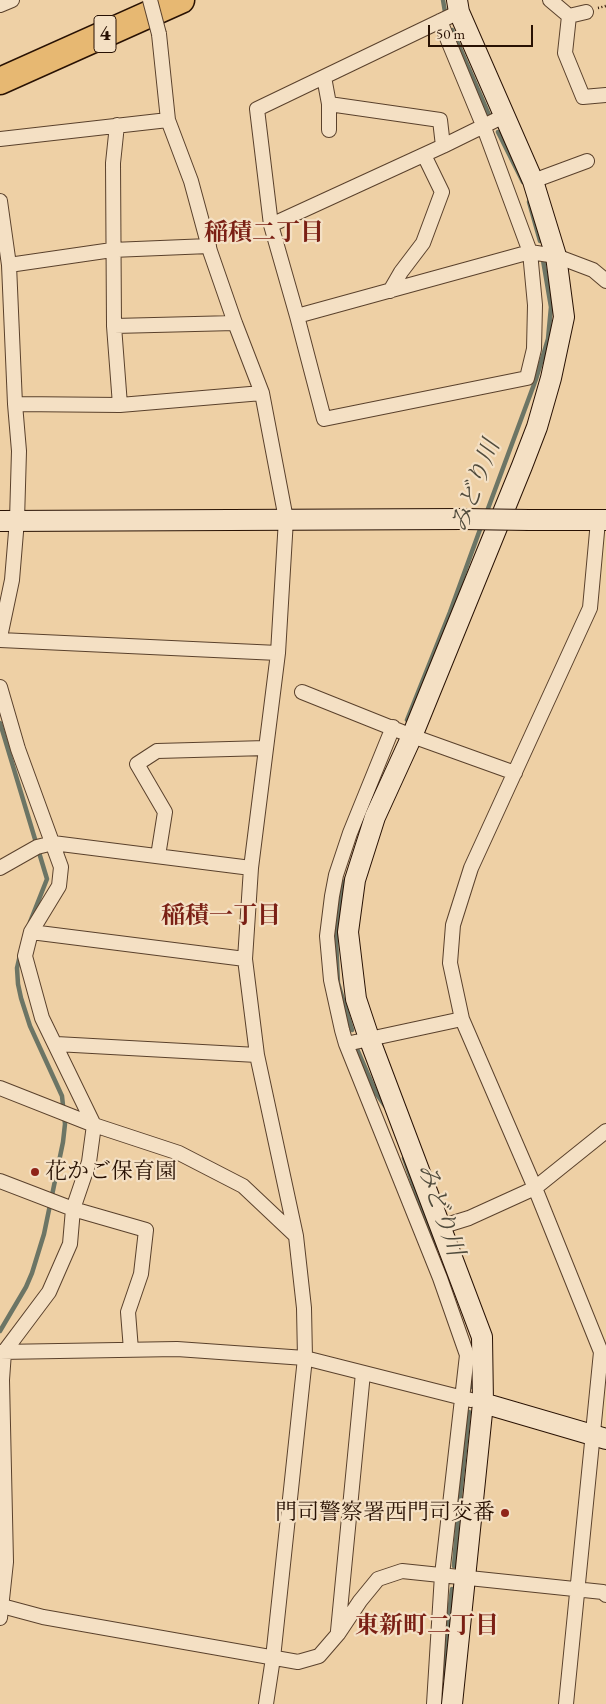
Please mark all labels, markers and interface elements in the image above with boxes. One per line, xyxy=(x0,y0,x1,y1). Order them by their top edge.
road number: 4 xyxy=(94,15,116,52)
scale bar xyxy=(431,15,536,47)
text: 50 m xyxy=(436,24,465,43)
district label: 稲積二丁目 xyxy=(204,219,324,247)
water label: みどり川 xyxy=(445,436,507,536)
district label: 稲積一丁目 xyxy=(161,902,281,930)
place label: 花かご保育園 xyxy=(45,1159,177,1185)
water label: みどり川 xyxy=(411,1160,469,1260)
marker: 花かご保育園 xyxy=(29,1166,41,1178)
place label: 門司警察署西門司交番 xyxy=(275,1500,495,1526)
marker: 門司警察署西門司交番 xyxy=(499,1507,511,1519)
district label: 東新町二丁目 xyxy=(355,1612,499,1640)

